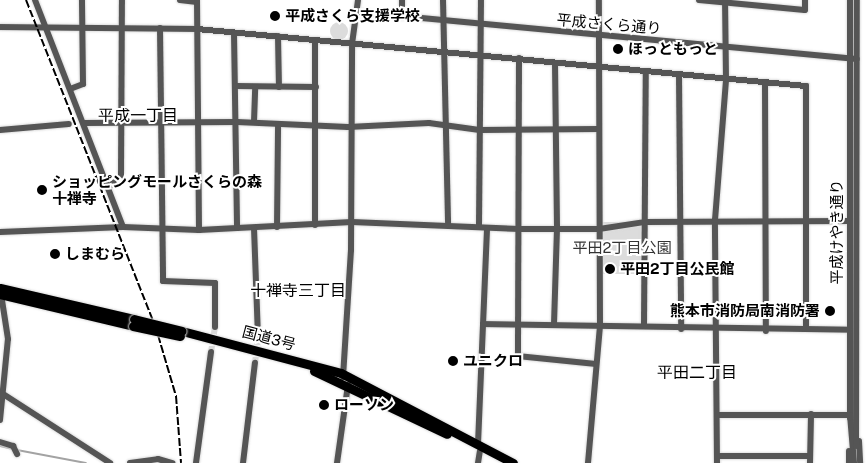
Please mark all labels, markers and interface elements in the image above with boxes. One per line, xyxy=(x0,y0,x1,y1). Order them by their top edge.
place label: 平成さくら支援学校 xyxy=(285,7,420,25)
marker: 平成さくら支援学校 xyxy=(269,10,281,22)
street label: 平成さくら通り xyxy=(556,10,662,38)
place label: ほっともっと xyxy=(628,40,718,58)
marker: ほっともっと xyxy=(612,43,624,55)
district label: 平成一丁目 xyxy=(98,106,178,126)
place label: ショッピングモールさくらの森 十禅寺 xyxy=(52,172,262,207)
street label: 平成けやき通り xyxy=(828,180,846,284)
marker: ショッピングモールさくらの森 十禅寺 xyxy=(36,184,48,196)
park label: 平田2丁目公園 xyxy=(573,239,671,257)
place label: しまむら xyxy=(65,245,125,263)
marker: しまむら xyxy=(49,248,61,260)
place label: 平田2丁目公民館 xyxy=(620,260,735,278)
marker: 平田2丁目公民館 xyxy=(604,263,616,275)
district label: 十禅寺三丁目 xyxy=(250,281,346,301)
place label: 熊本市消防局南消防署 xyxy=(670,302,820,320)
marker: 熊本市消防局南消防署 xyxy=(824,305,836,317)
street label: 国道3号 xyxy=(240,322,298,354)
place label: ユニクロ xyxy=(463,352,523,370)
marker: ユニクロ xyxy=(447,355,459,367)
district label: 平田二丁目 xyxy=(657,363,737,383)
place label: ローソン xyxy=(334,396,394,414)
marker: ローソン xyxy=(318,399,330,411)

